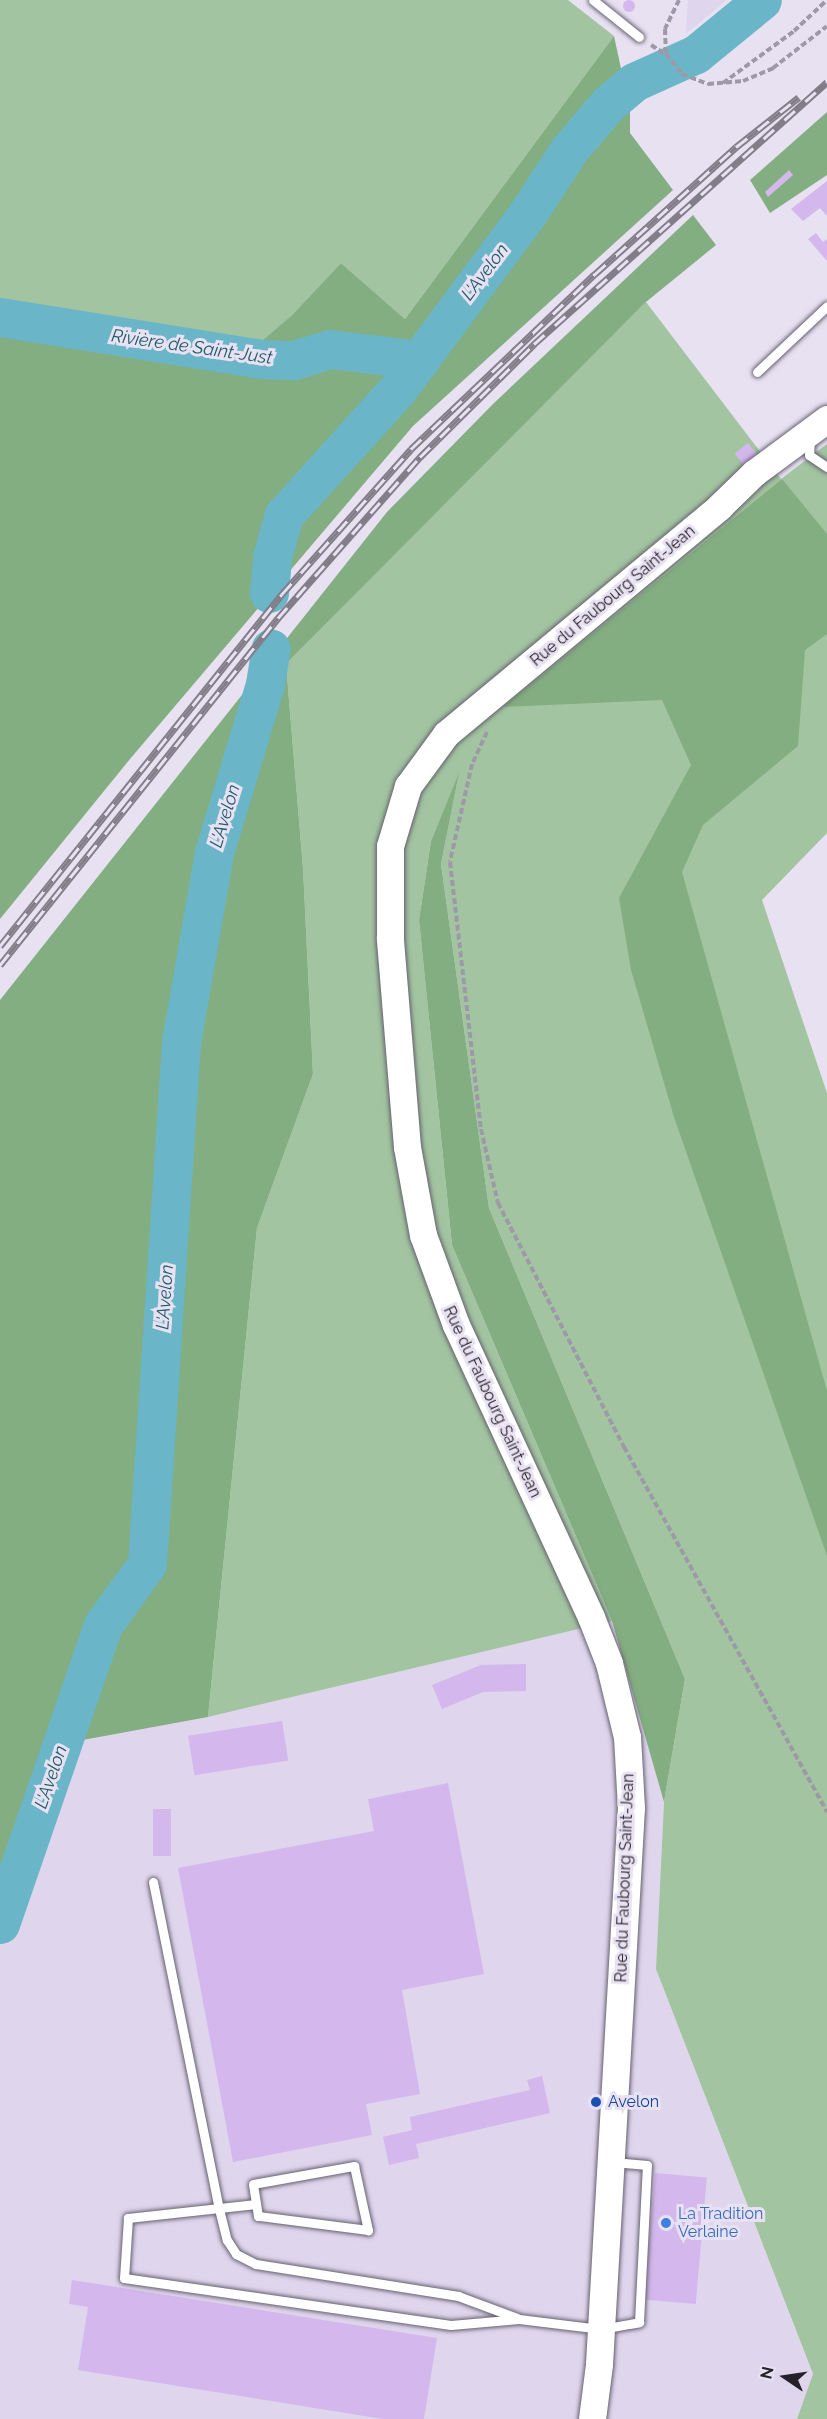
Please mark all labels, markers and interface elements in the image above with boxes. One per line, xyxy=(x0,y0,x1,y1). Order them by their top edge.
water label: L'Avelon xyxy=(457,239,513,305)
water label: Rivière de Saint-Just xyxy=(110,325,274,369)
street label: Rue du Faubourg Saint-Jean xyxy=(527,521,699,671)
water label: L'Avelon xyxy=(205,782,245,850)
water label: L'Avelon xyxy=(152,1264,178,1330)
street label: Rue du Faubourg Saint-Jean xyxy=(439,1303,545,1501)
water label: L'Avelon xyxy=(30,1743,72,1811)
street label: Rue du Faubourg Saint-Jean xyxy=(612,1773,638,1983)
place label: Avelon xyxy=(608,2092,659,2112)
marker: Avelon xyxy=(589,2095,603,2109)
place label: La Tradition Verlaine xyxy=(678,2204,764,2242)
marker: La Tradition Verlaine xyxy=(659,2216,673,2230)
north arrow xyxy=(755,2347,815,2407)
text: N xyxy=(756,2365,778,2381)

